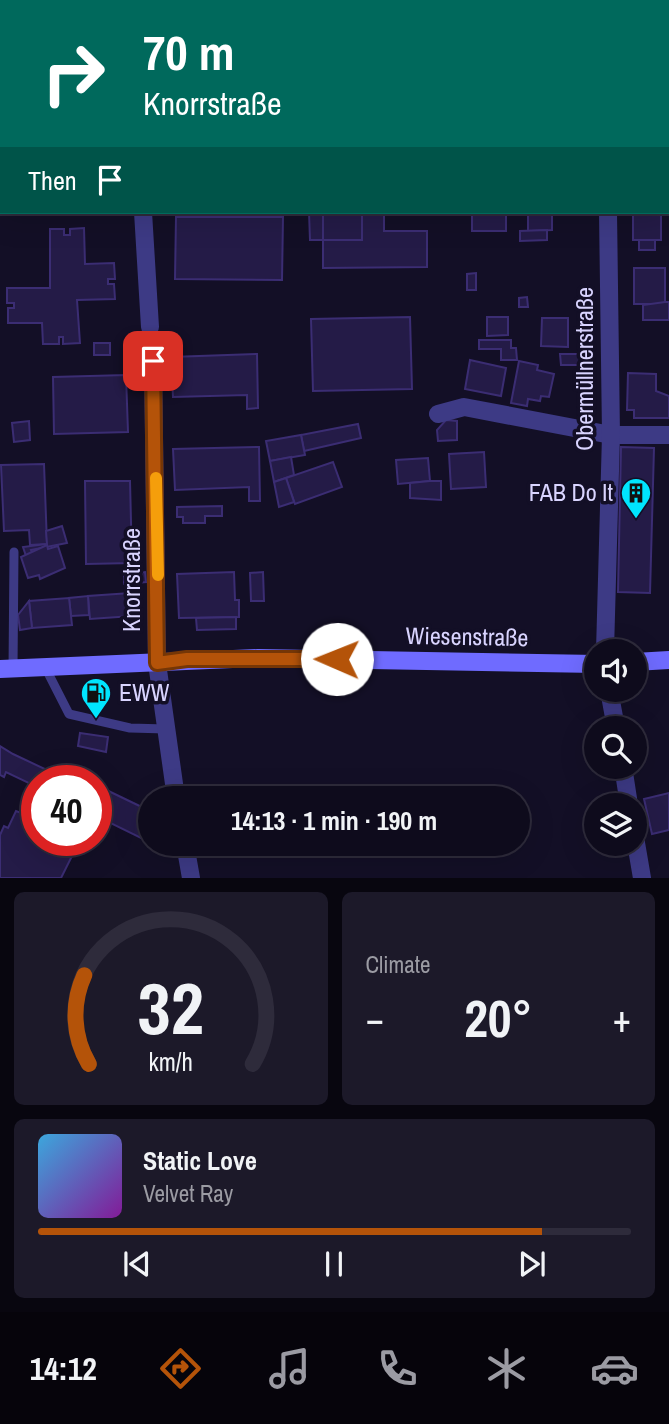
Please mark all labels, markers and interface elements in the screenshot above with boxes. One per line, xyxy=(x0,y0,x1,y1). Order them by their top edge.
text: 70 m xyxy=(143,19,235,85)
icon: right xyxy=(28,28,119,119)
text: Knorrstraße xyxy=(143,82,282,125)
icon: arrive xyxy=(91,161,129,199)
text: Then xyxy=(28,163,77,198)
street label: Obermüllnerstraße xyxy=(568,287,600,451)
pin xyxy=(123,331,183,391)
icon: arrive xyxy=(134,342,172,380)
place label: FAB Do It xyxy=(529,476,614,508)
building icon: FAB Do It xyxy=(619,476,653,520)
street label: Knorrstraße xyxy=(115,528,147,632)
street label: Wiesenstraße xyxy=(405,619,529,653)
position arrow xyxy=(300,622,374,696)
map controls xyxy=(584,639,647,856)
button: sound xyxy=(584,639,647,702)
fuel station icon: EWW xyxy=(79,676,113,720)
place label: EWW xyxy=(119,676,170,708)
button: search xyxy=(584,716,647,779)
speed limit sign: 40 xyxy=(21,765,112,856)
button: layers xyxy=(584,793,647,856)
text: 14:13 · 1 min · 190 m xyxy=(231,803,437,838)
text: Climate xyxy=(366,949,430,980)
text: 32 xyxy=(138,960,204,1058)
text: 20° xyxy=(464,983,532,1053)
text: − xyxy=(366,993,384,1044)
text: + xyxy=(613,993,631,1044)
text: km/h xyxy=(149,1045,193,1079)
text: Static Love xyxy=(143,1143,257,1178)
text: Velvet Ray xyxy=(143,1178,233,1209)
icon: previous xyxy=(118,1245,156,1283)
icon: pause xyxy=(315,1245,353,1283)
icon: next xyxy=(513,1245,551,1283)
icon: directions xyxy=(156,1344,205,1393)
icon: music xyxy=(265,1344,314,1393)
icon: phone xyxy=(373,1344,422,1393)
icon: climate xyxy=(482,1344,531,1393)
icon: car xyxy=(590,1344,639,1393)
text: 14:12 xyxy=(30,1347,97,1390)

